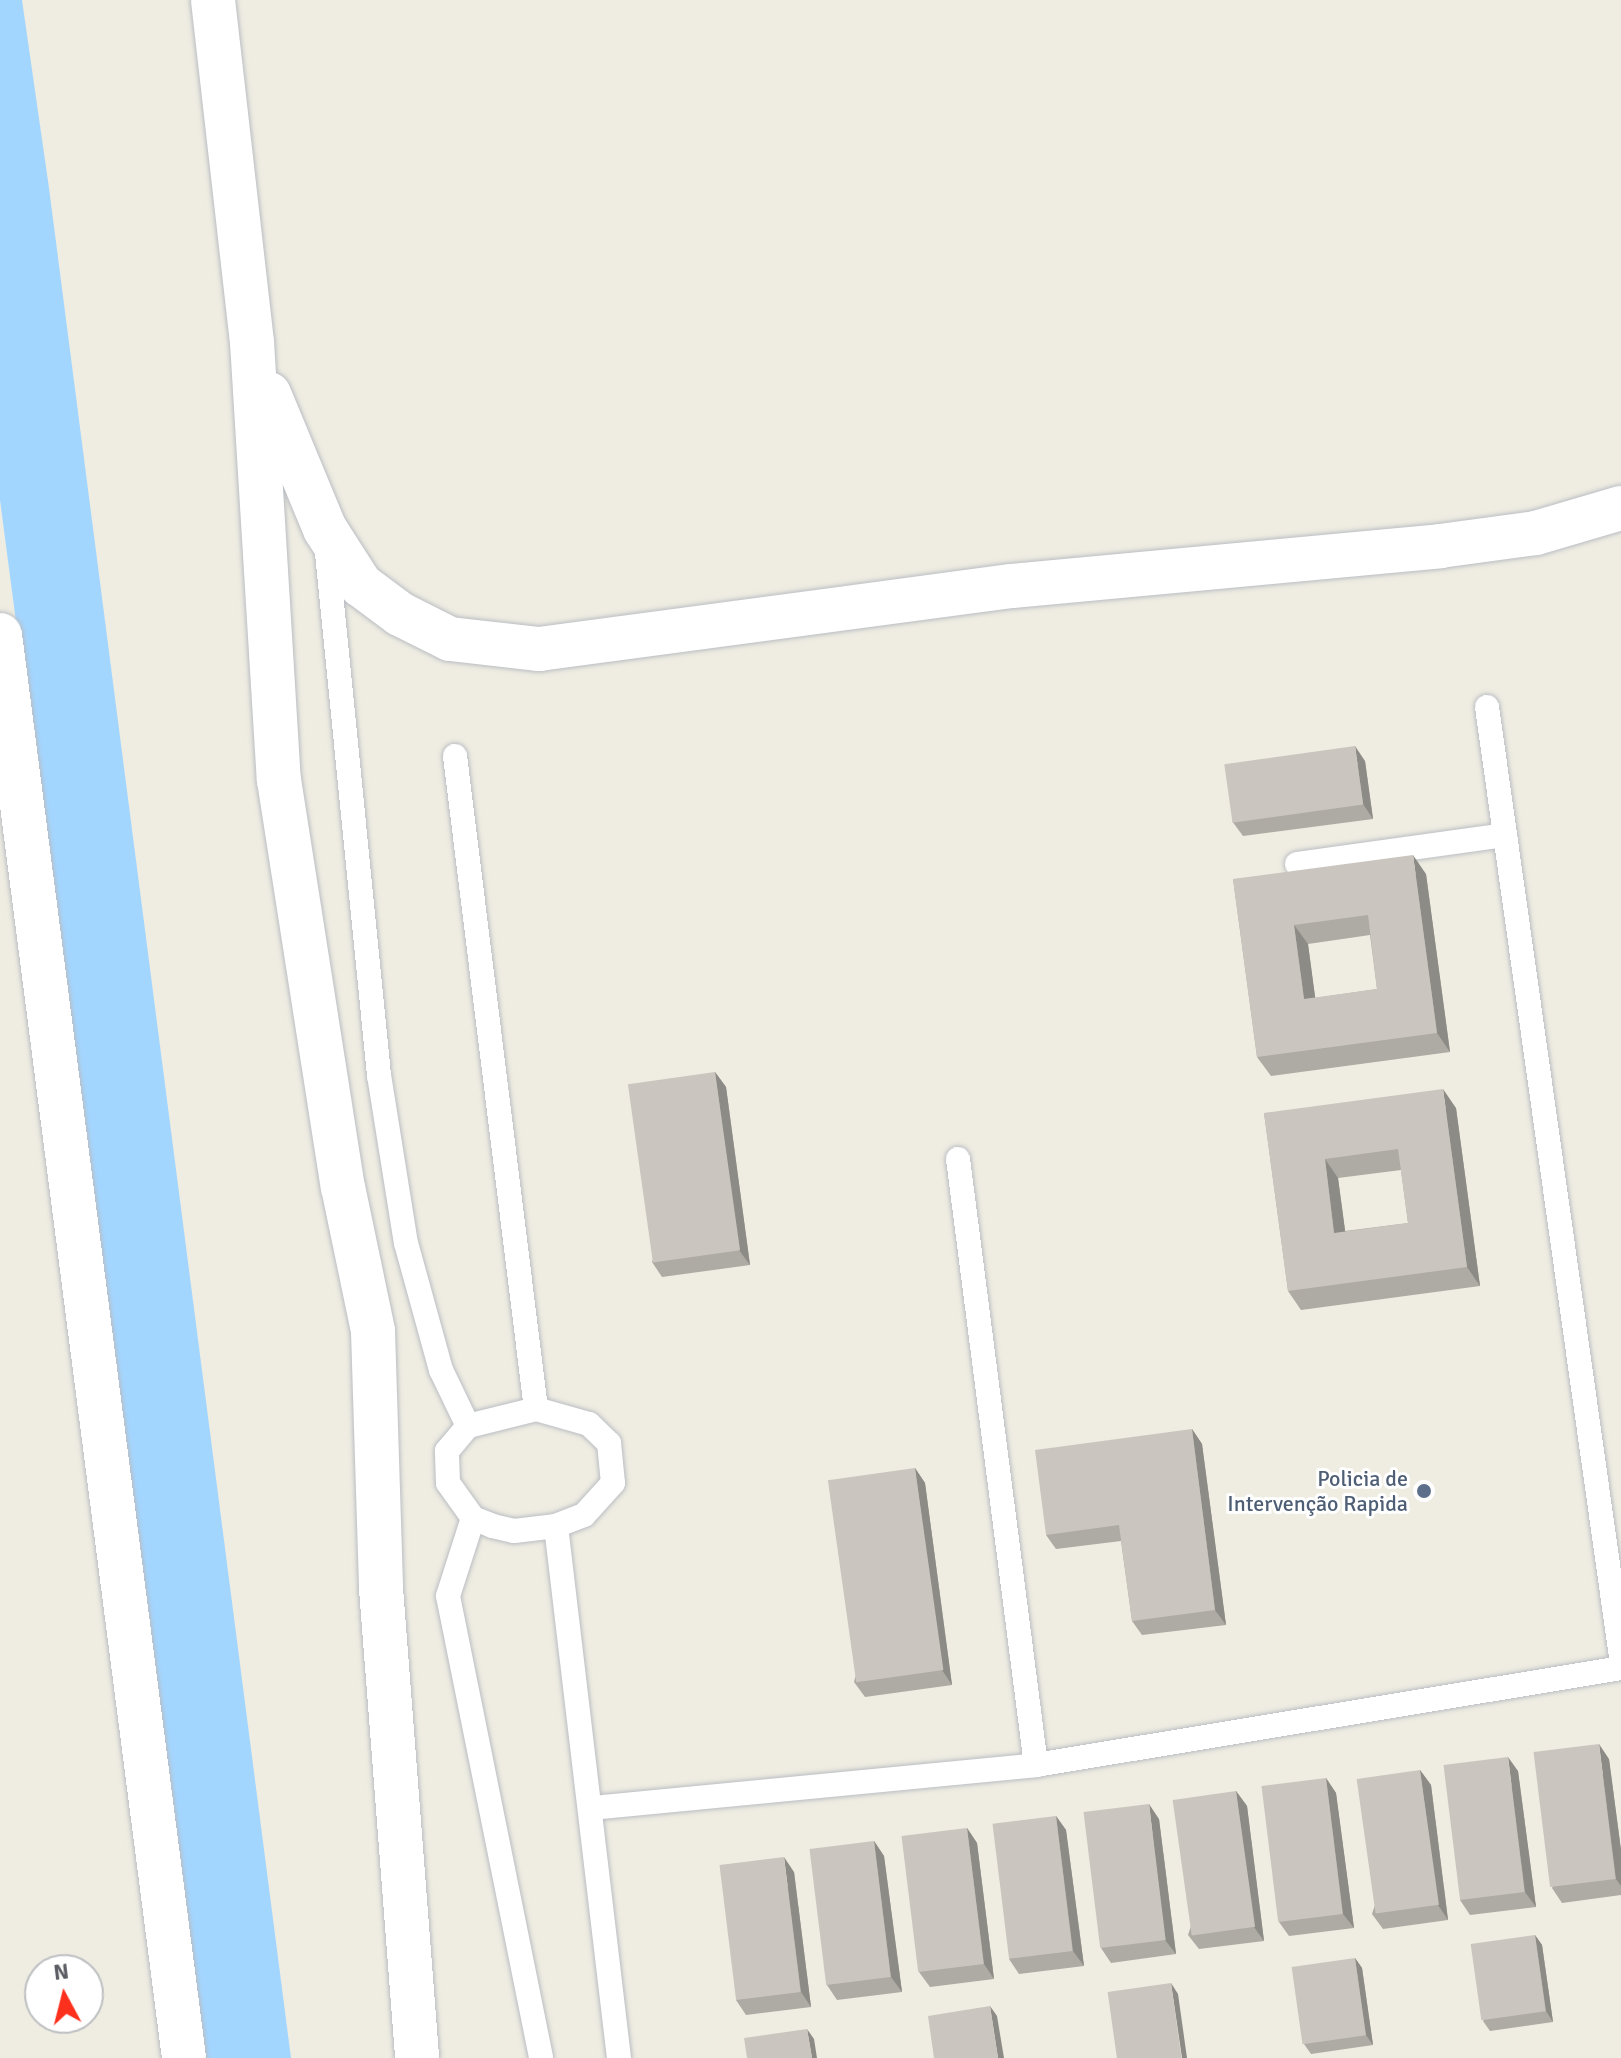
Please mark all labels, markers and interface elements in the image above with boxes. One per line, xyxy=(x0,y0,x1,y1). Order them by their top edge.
place label: Policia de Intervenção Rapida xyxy=(1227,1465,1408,1516)
marker: Policia de Intervenção Rapida xyxy=(1415,1482,1433,1500)
north arrow xyxy=(24,1954,104,2034)
text: N xyxy=(52,1957,71,1986)

